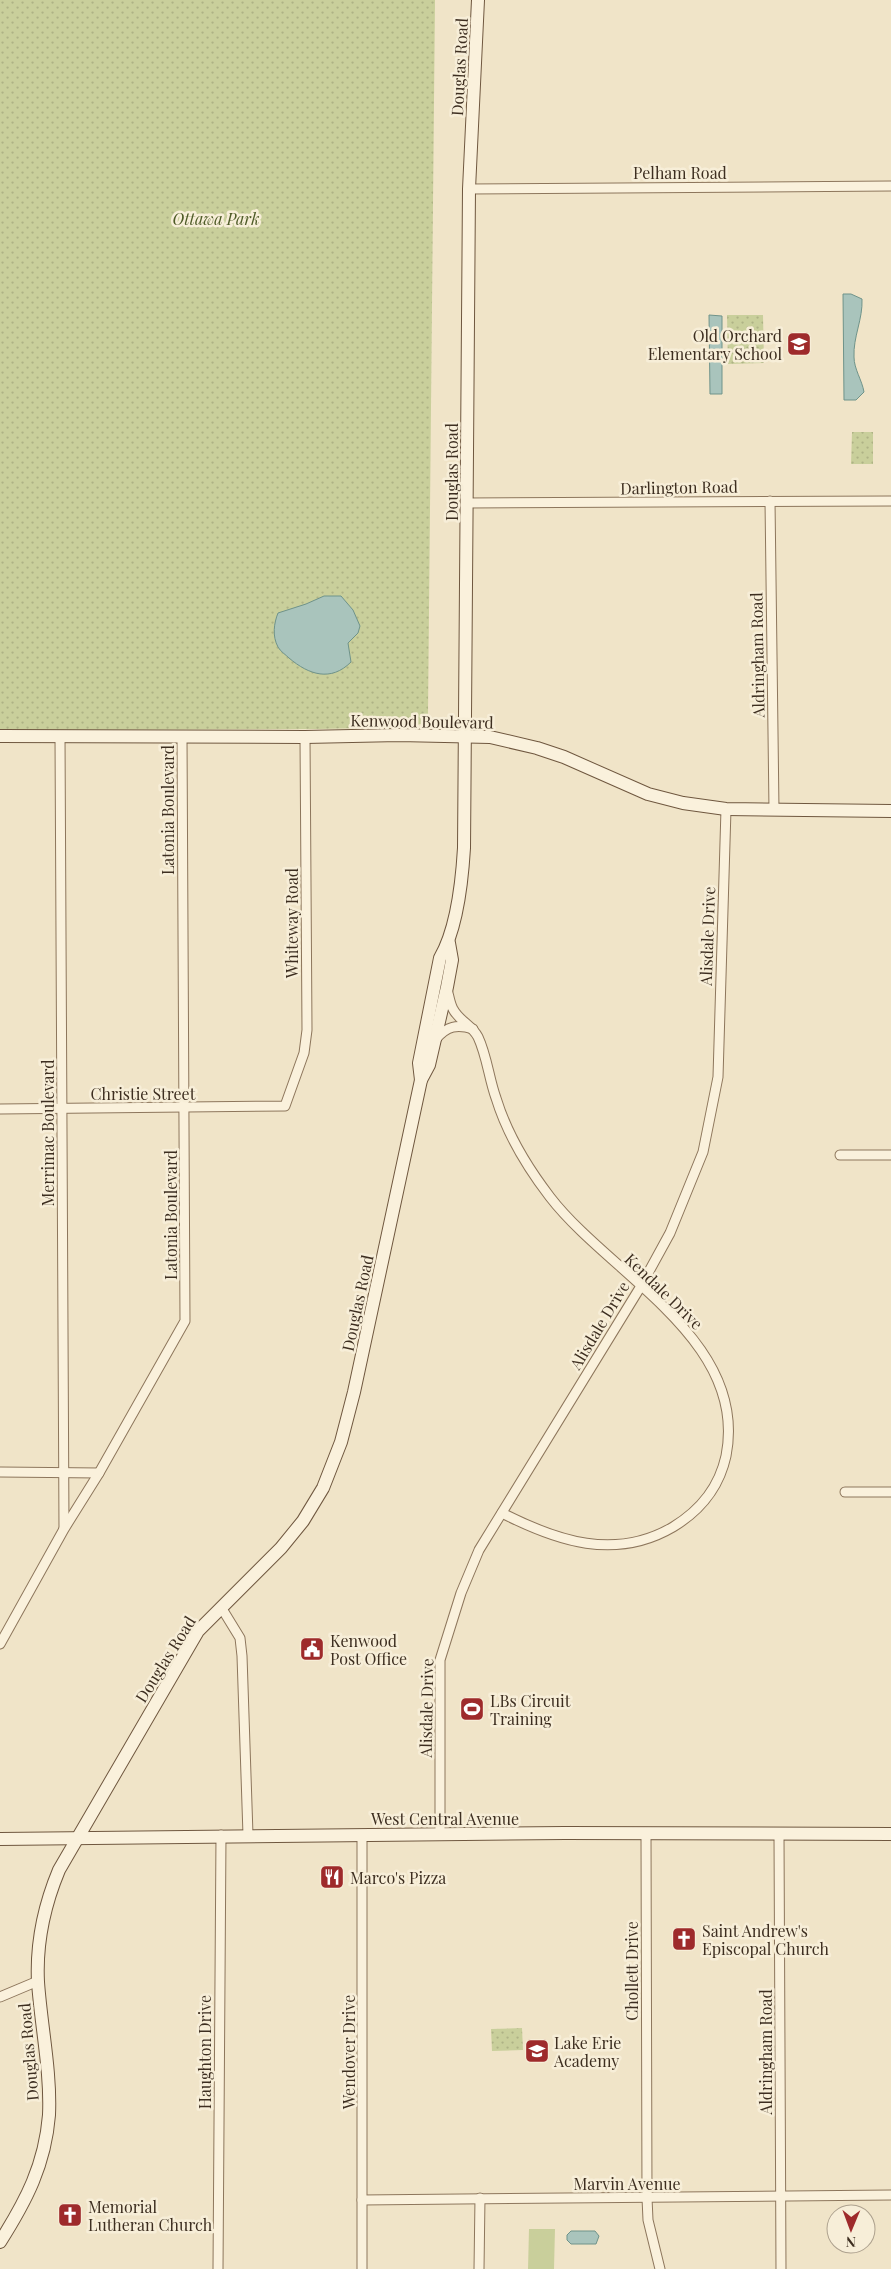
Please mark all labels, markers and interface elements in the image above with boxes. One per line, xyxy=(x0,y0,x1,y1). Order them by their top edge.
street label: Douglas Road xyxy=(446,17,472,117)
street label: Pelham Road xyxy=(633,162,727,183)
park label: Ottawa Park xyxy=(173,208,259,229)
place label: Old Orchard Elementary School xyxy=(648,325,782,364)
school or university icon: Old Orchard Elementary School xyxy=(786,331,812,357)
street label: Douglas Road xyxy=(441,423,462,521)
street label: Darlington Road xyxy=(620,475,738,499)
street label: Aldringham Road xyxy=(745,592,769,719)
street label: Kenwood Boulevard xyxy=(350,709,494,733)
street label: Latonia Boulevard xyxy=(157,745,178,875)
street label: Whiteway Road xyxy=(281,868,302,979)
street label: Alisdale Drive xyxy=(695,886,719,987)
street label: Merrimac Boulevard xyxy=(37,1060,58,1206)
street label: Christie Street xyxy=(91,1083,196,1104)
street label: Latonia Boulevard xyxy=(160,1150,181,1280)
street label: Kendale Drive xyxy=(620,1248,708,1334)
street label: Douglas Road xyxy=(337,1253,377,1353)
street label: Alisdale Drive xyxy=(564,1277,634,1374)
street label: Douglas Road xyxy=(130,1612,200,1706)
place label: Kenwood Post Office xyxy=(330,1630,407,1669)
public building icon: Kenwood Post Office xyxy=(299,1636,325,1662)
street label: Alisdale Drive xyxy=(415,1658,437,1759)
place label: LBs Circuit Training xyxy=(490,1690,571,1729)
sports icon: LBs Circuit Training xyxy=(459,1696,485,1722)
street label: West Central Avenue xyxy=(370,1808,519,1829)
restaurant icon: Marco's Pizza xyxy=(319,1864,345,1890)
place label: Marco's Pizza xyxy=(350,1867,446,1888)
place label: Saint Andrew's Episcopal Church xyxy=(702,1920,830,1959)
street label: Chollett Drive xyxy=(621,1921,642,2021)
church icon: Saint Andrew's Episcopal Church xyxy=(671,1926,697,1952)
street label: Aldringham Road xyxy=(755,1989,776,2116)
street label: Haughton Drive xyxy=(194,1995,215,2109)
street label: Wendover Drive xyxy=(338,1995,359,2110)
street label: Douglas Road xyxy=(13,2002,43,2102)
place label: Lake Erie Academy xyxy=(553,2032,621,2071)
school or university icon: Lake Erie Academy xyxy=(524,2038,550,2064)
street label: Marvin Avenue xyxy=(573,2173,681,2194)
place label: Memorial Lutheran Church xyxy=(88,2196,213,2235)
church icon: Memorial Lutheran Church xyxy=(57,2202,83,2228)
north arrow xyxy=(826,2204,876,2254)
text: N xyxy=(846,2233,856,2252)

